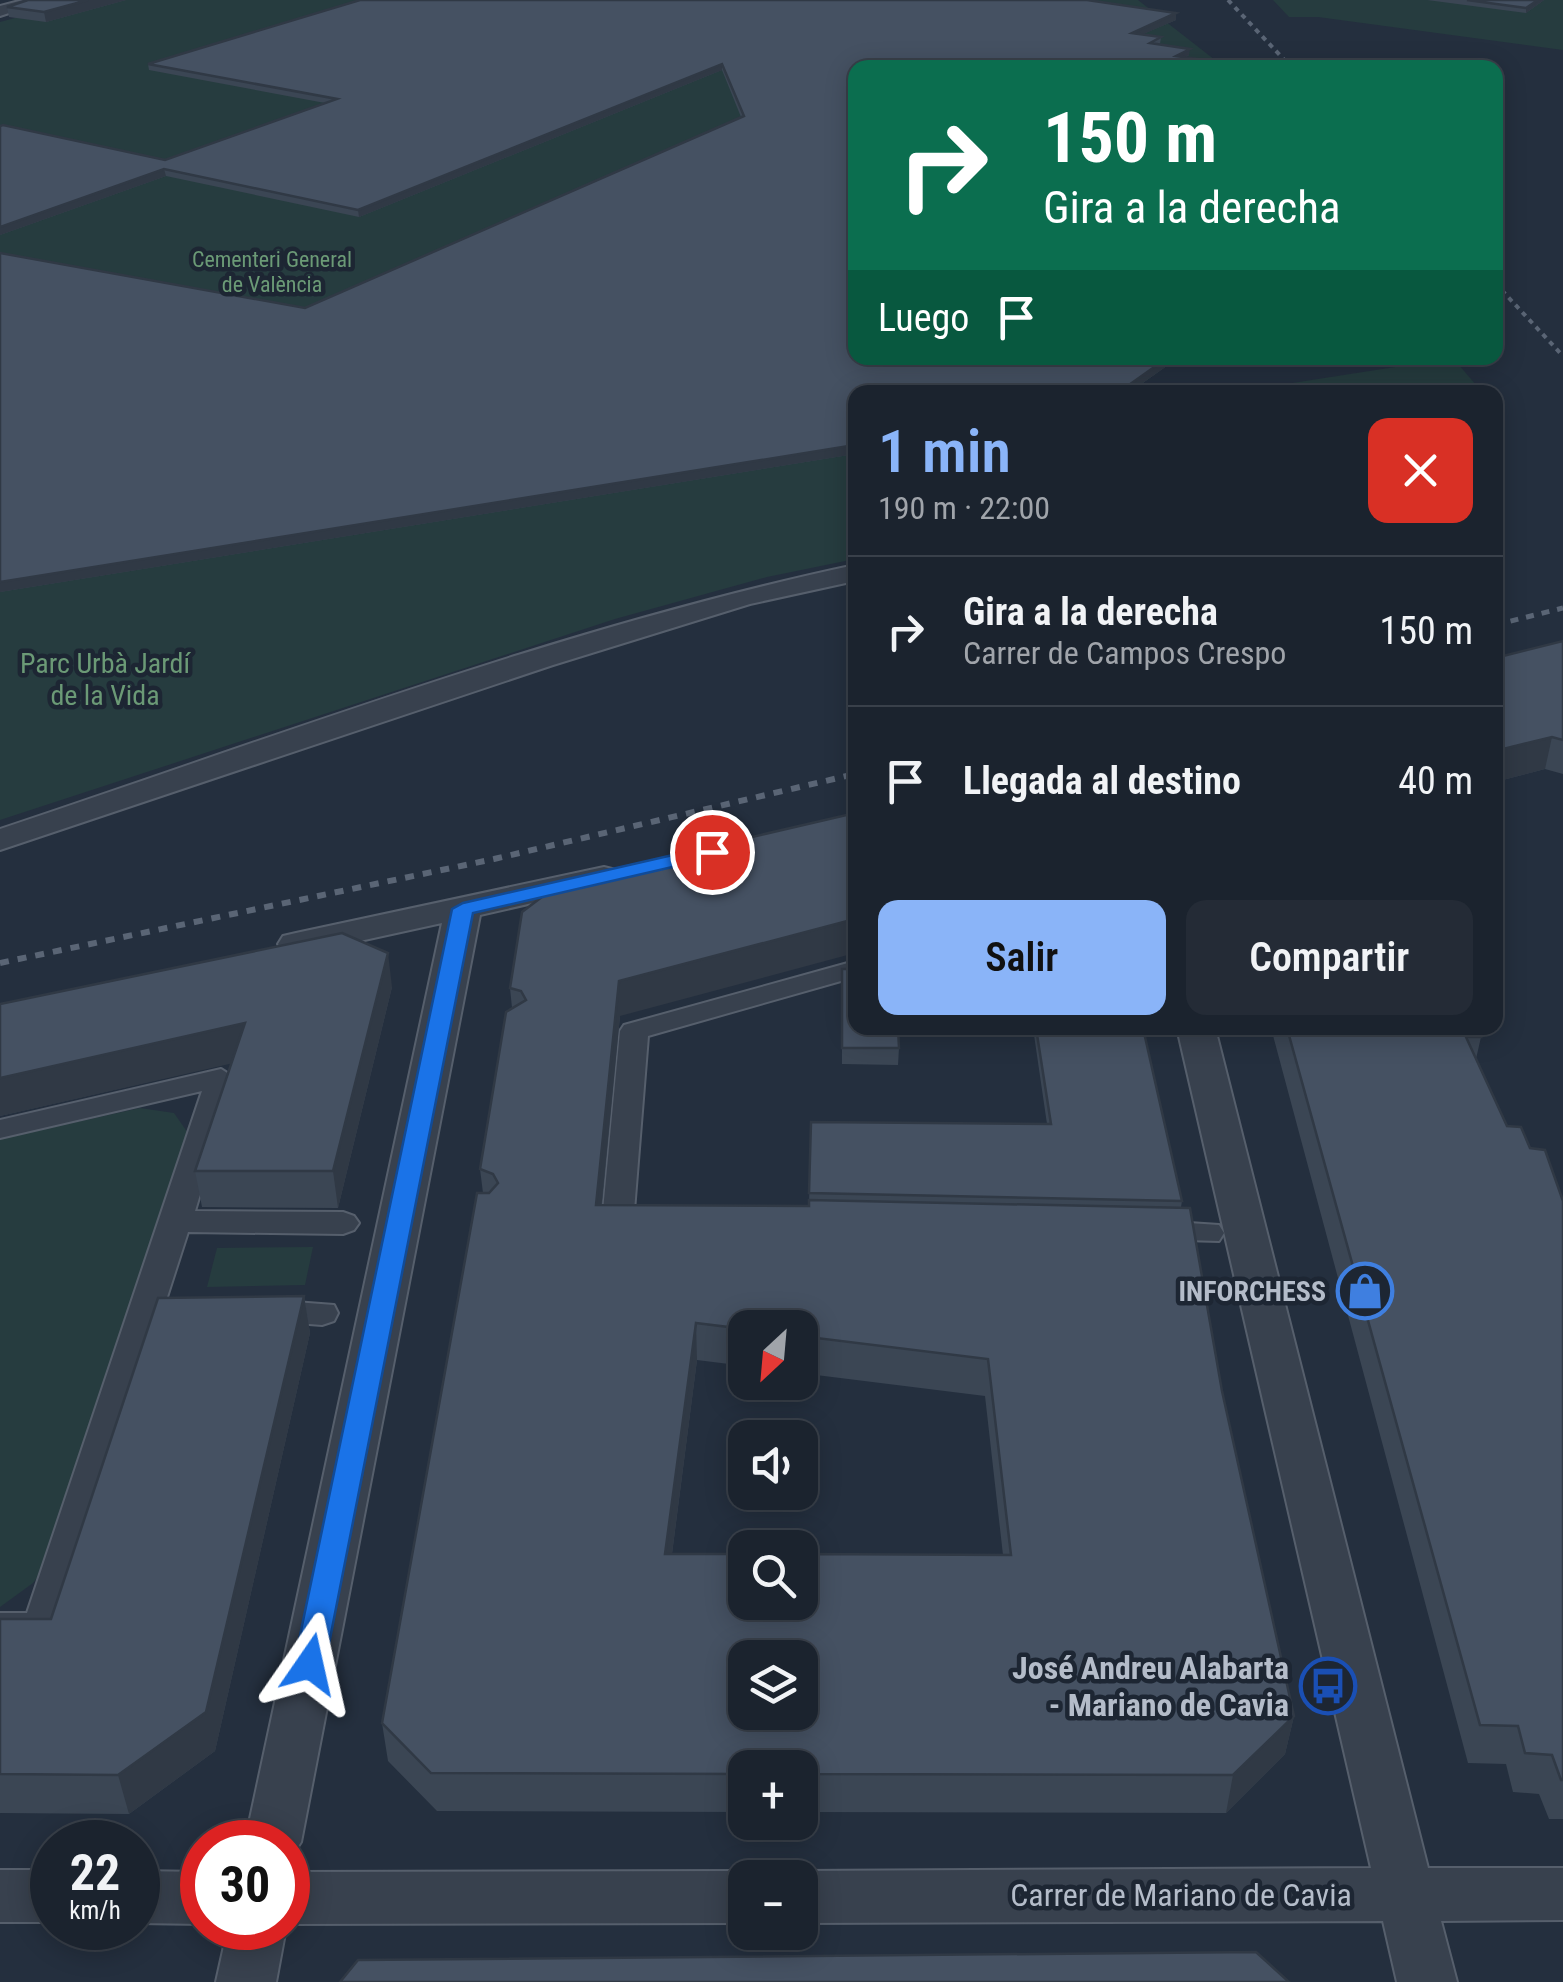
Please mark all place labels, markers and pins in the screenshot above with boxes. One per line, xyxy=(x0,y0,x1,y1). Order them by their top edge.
pin xyxy=(670,810,755,895)
shop icon: INFORCHESS xyxy=(1335,1261,1395,1321)
place label: INFORCHESS xyxy=(1178,1275,1326,1308)
place label: José Andreu Alabarta - Mariano de Cavia xyxy=(1012,1649,1289,1724)
bus stop icon: José Andreu Alabarta - Mariano de Cavia xyxy=(1298,1656,1358,1716)

